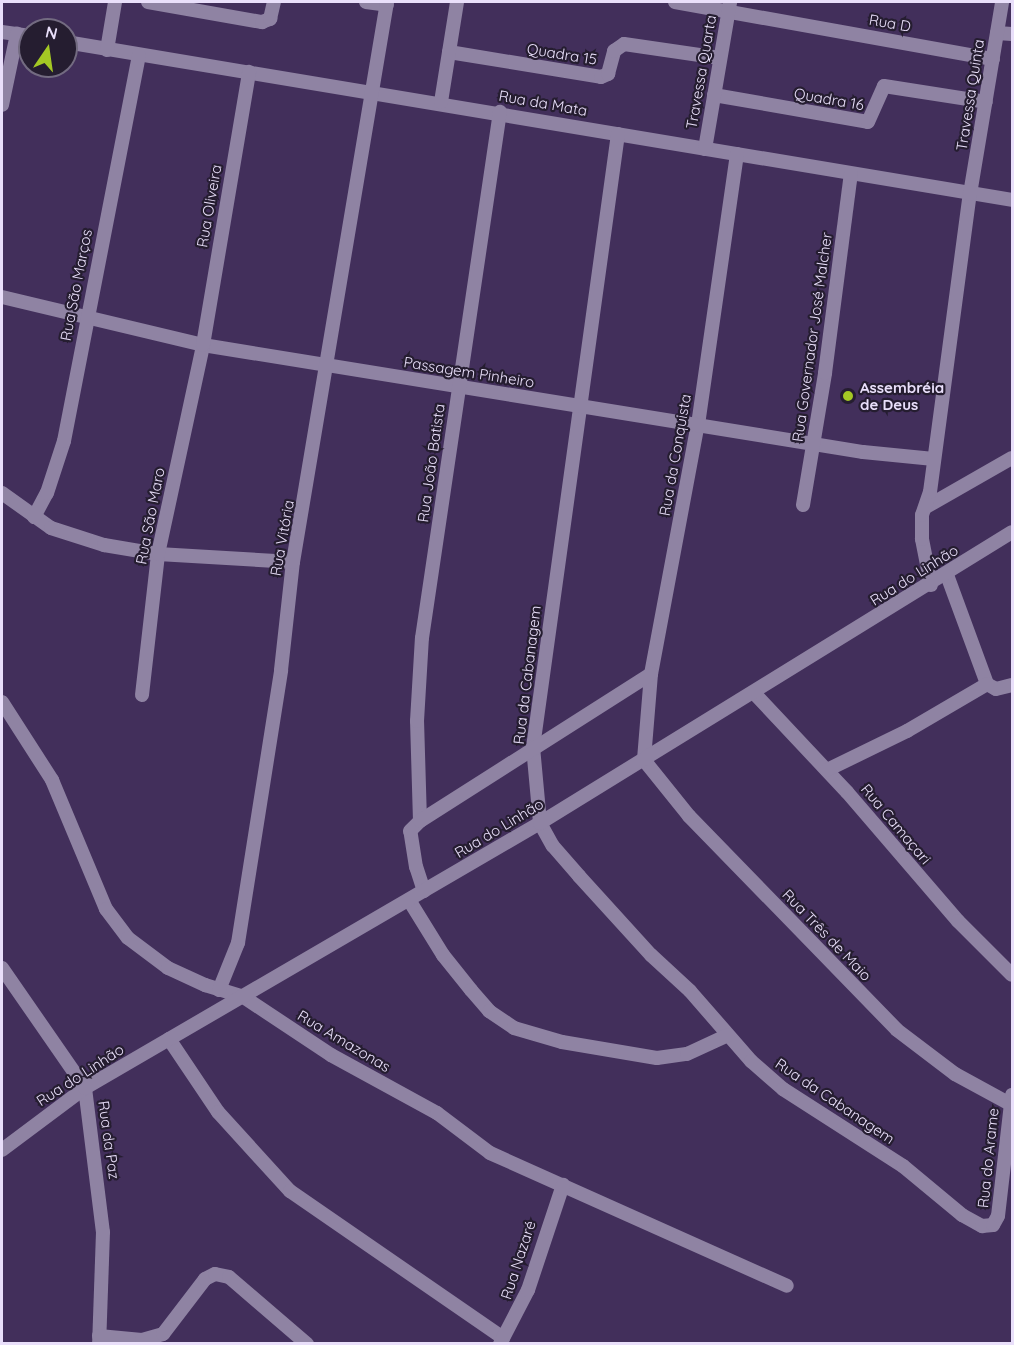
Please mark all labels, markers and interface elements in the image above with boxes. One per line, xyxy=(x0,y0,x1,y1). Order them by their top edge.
street label: Rua D xyxy=(868,10,912,36)
street label: Travessa Quarta xyxy=(682,14,720,130)
north arrow xyxy=(18,18,78,78)
text: N xyxy=(44,21,60,43)
street label: Travessa Quinta xyxy=(952,38,988,152)
street label: Quadra 15 xyxy=(526,40,598,68)
street label: Quadra 16 xyxy=(793,84,865,114)
street label: Rua da Mata xyxy=(497,86,589,120)
street label: Rua Oliveira xyxy=(193,163,225,249)
street label: Rua São Marços xyxy=(56,228,96,342)
street label: Rua Governador José Malcher xyxy=(788,231,836,443)
street label: Passagem Pinheiro xyxy=(402,353,536,391)
place label: Assembréia de Deus xyxy=(860,378,944,413)
marker: Assembréia de Deus xyxy=(841,389,855,403)
street label: Rua da Conquista xyxy=(655,393,695,517)
street label: Rua João Batista xyxy=(414,402,448,524)
street label: Rua São Maro xyxy=(132,466,168,566)
street label: Rua Vitória xyxy=(266,499,298,577)
street label: Rua do Linhão xyxy=(867,541,961,609)
street label: Rua da Cabanagem xyxy=(510,604,544,746)
street label: Rua Camaçari xyxy=(857,780,935,868)
street label: Rua do Linhão xyxy=(451,794,547,862)
street label: Rua Três de Maio xyxy=(779,885,875,985)
street label: Rua Amazonas xyxy=(294,1006,394,1076)
street label: Rua do Linhão xyxy=(33,1040,127,1110)
street label: Rua da Cabanagem xyxy=(772,1054,898,1148)
street label: Rua da Paz xyxy=(95,1100,123,1180)
street label: Rua do Arame xyxy=(974,1107,1002,1209)
street label: Rua Nazaré xyxy=(497,1218,539,1302)

